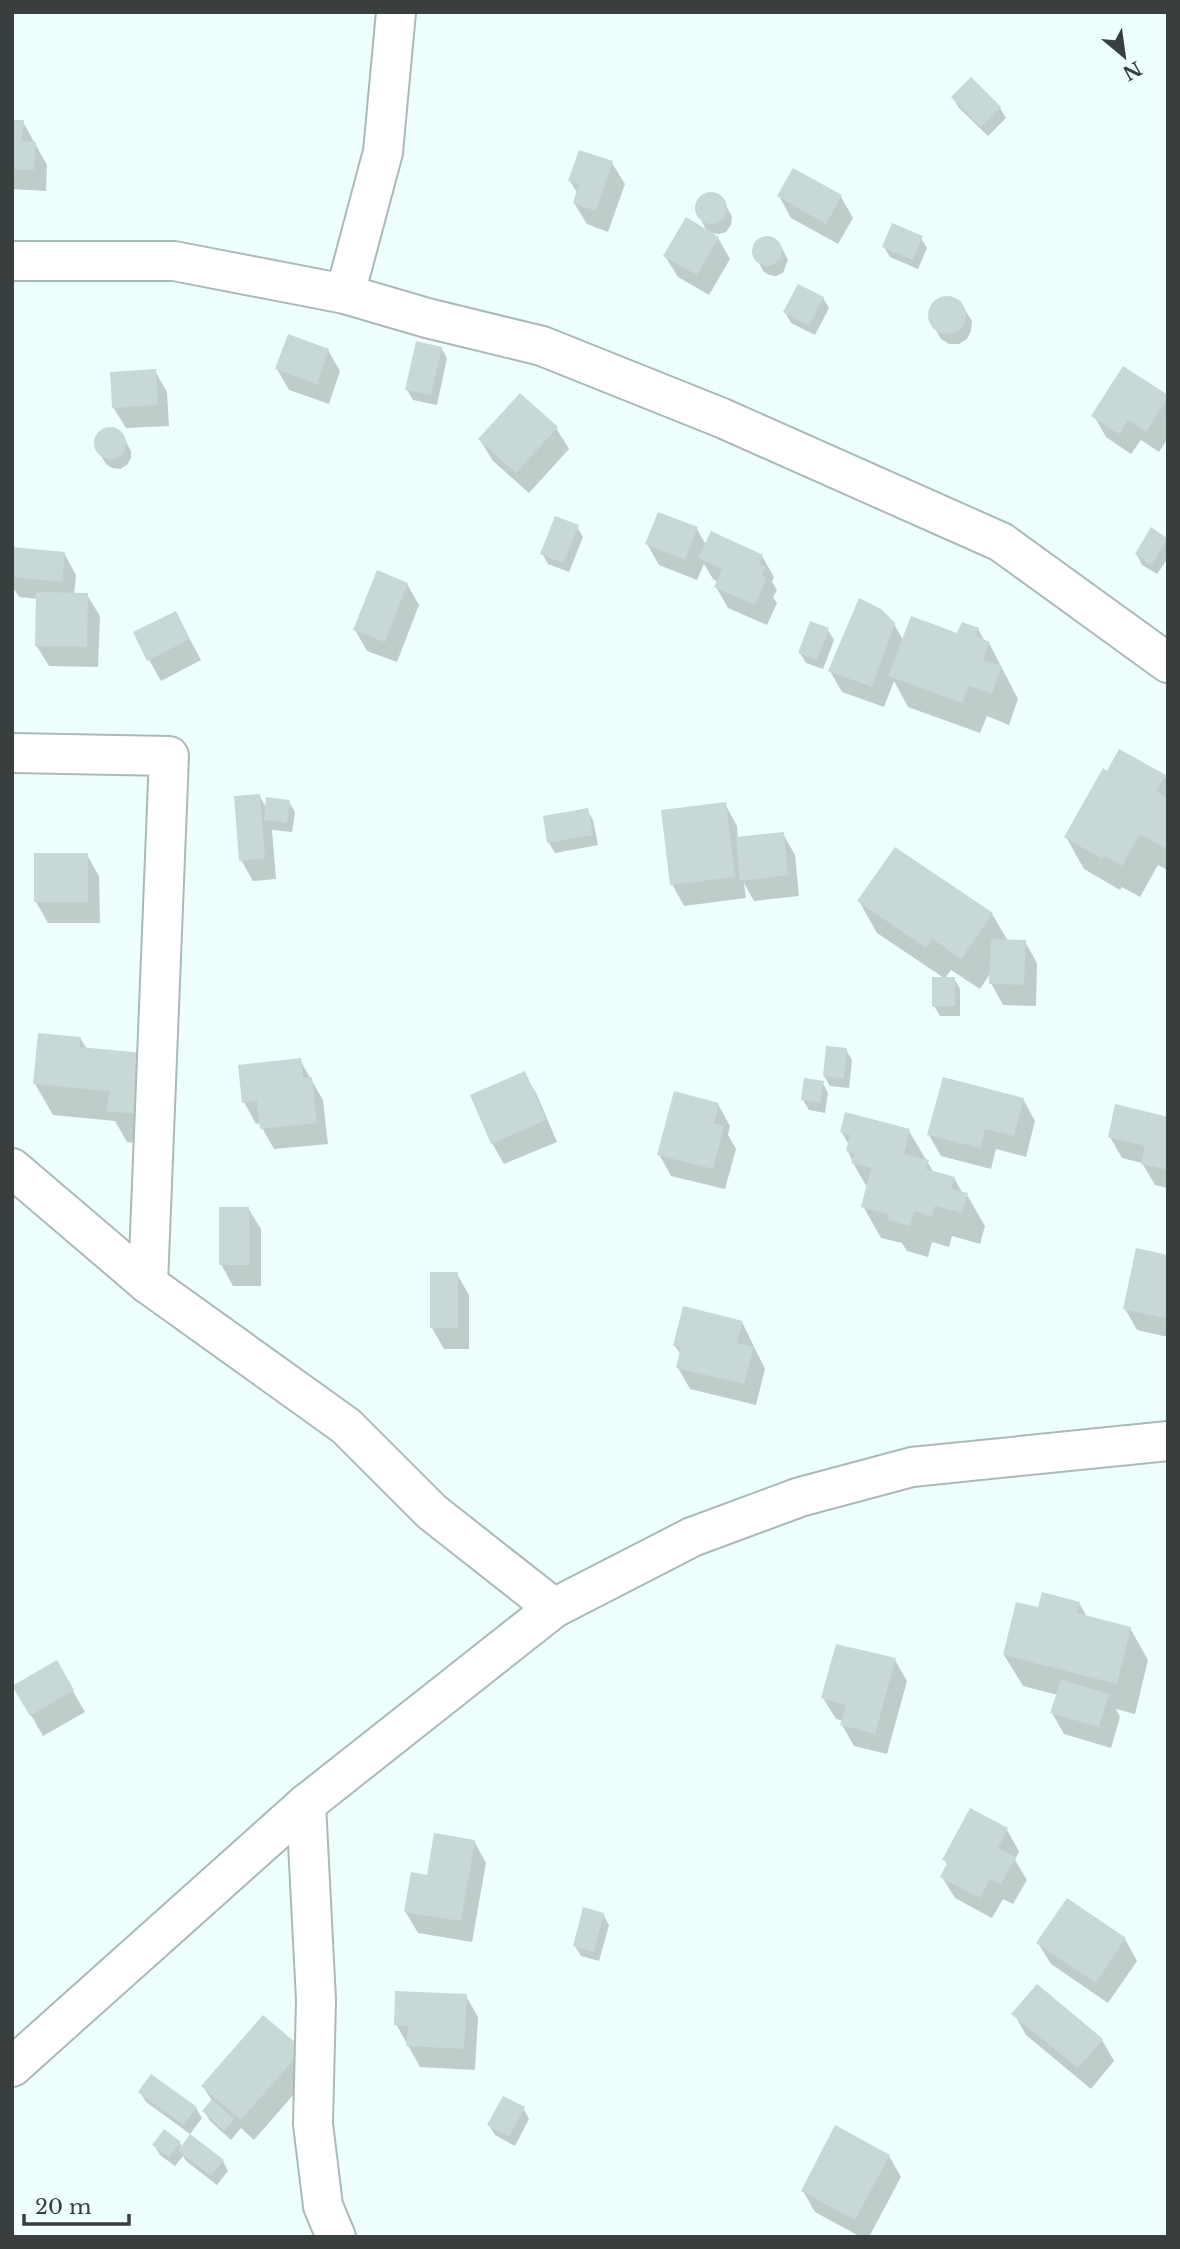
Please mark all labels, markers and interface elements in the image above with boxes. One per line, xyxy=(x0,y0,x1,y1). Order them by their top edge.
north arrow xyxy=(1089,21,1159,91)
text: N xyxy=(1118,56,1145,85)
scale bar xyxy=(24,2182,130,2226)
text: 20 m xyxy=(35,2194,92,2220)

